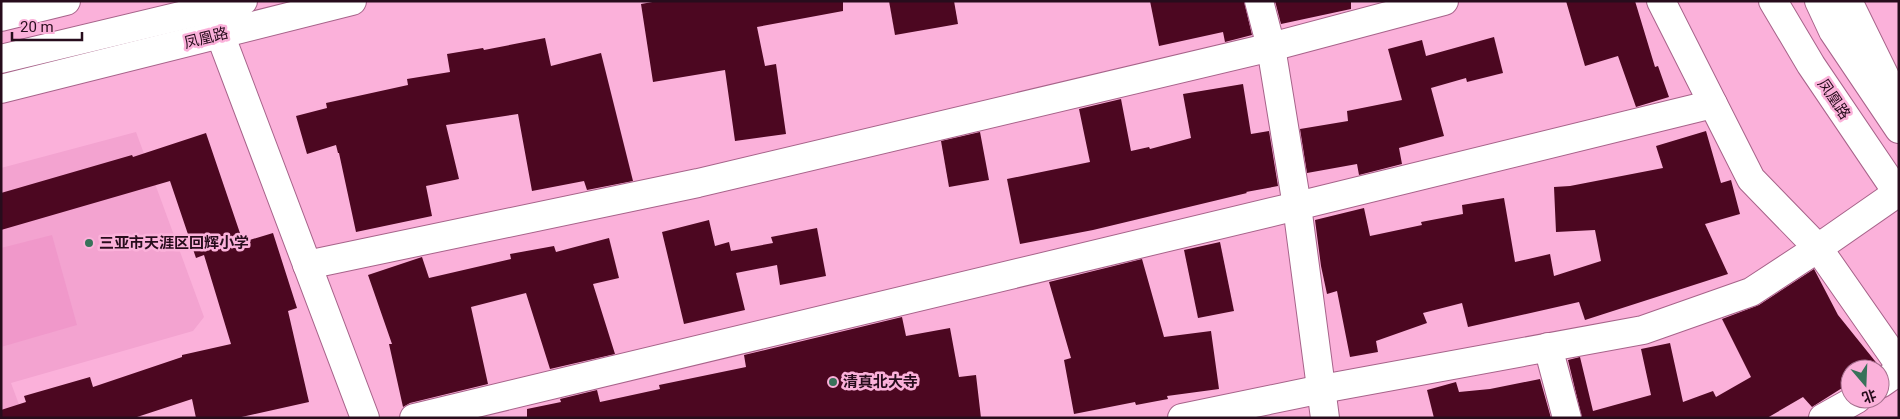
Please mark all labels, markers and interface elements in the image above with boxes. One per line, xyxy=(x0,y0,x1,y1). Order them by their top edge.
scale bar xyxy=(12,10,82,42)
text: 20 m xyxy=(20,18,54,36)
street label: 凤凰路 xyxy=(182,24,230,52)
street label: 凤凰路 xyxy=(1814,75,1854,123)
place label: 三亚市天涯区回辉小学 xyxy=(99,234,249,252)
marker: 三亚市天涯区回辉小学 xyxy=(83,237,95,249)
north arrow xyxy=(1840,359,1890,409)
place label: 清真北大寺 xyxy=(843,373,918,391)
marker: 清真北大寺 xyxy=(827,376,839,388)
text: 北 xyxy=(1860,386,1878,406)

